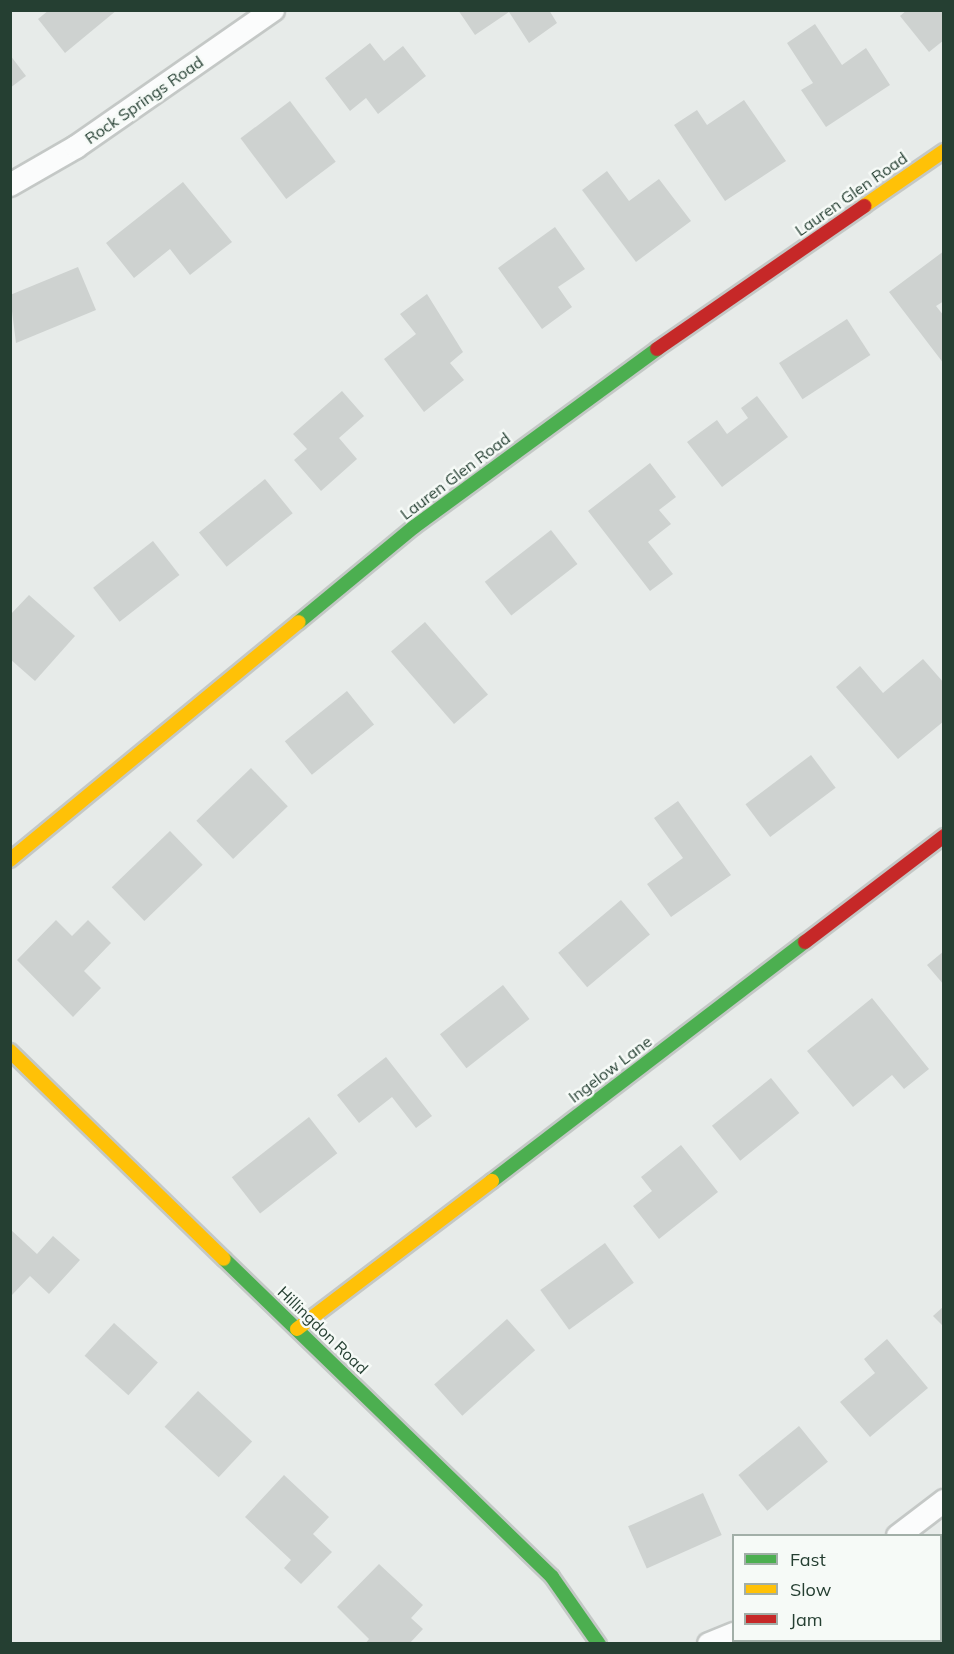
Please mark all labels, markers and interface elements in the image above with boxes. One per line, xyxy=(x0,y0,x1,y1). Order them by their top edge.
street label: Rock Springs Road xyxy=(81,52,207,148)
street label: Lauren Glen Road xyxy=(791,148,911,240)
street label: Lauren Glen Road xyxy=(396,428,514,524)
street label: Ingelow Lane xyxy=(565,1031,655,1107)
street label: Hillingdon Road xyxy=(274,1282,372,1378)
legend xyxy=(732,1534,942,1642)
text: Fast xyxy=(790,1548,826,1571)
text: Slow xyxy=(790,1578,831,1601)
text: Jam xyxy=(790,1608,823,1631)

